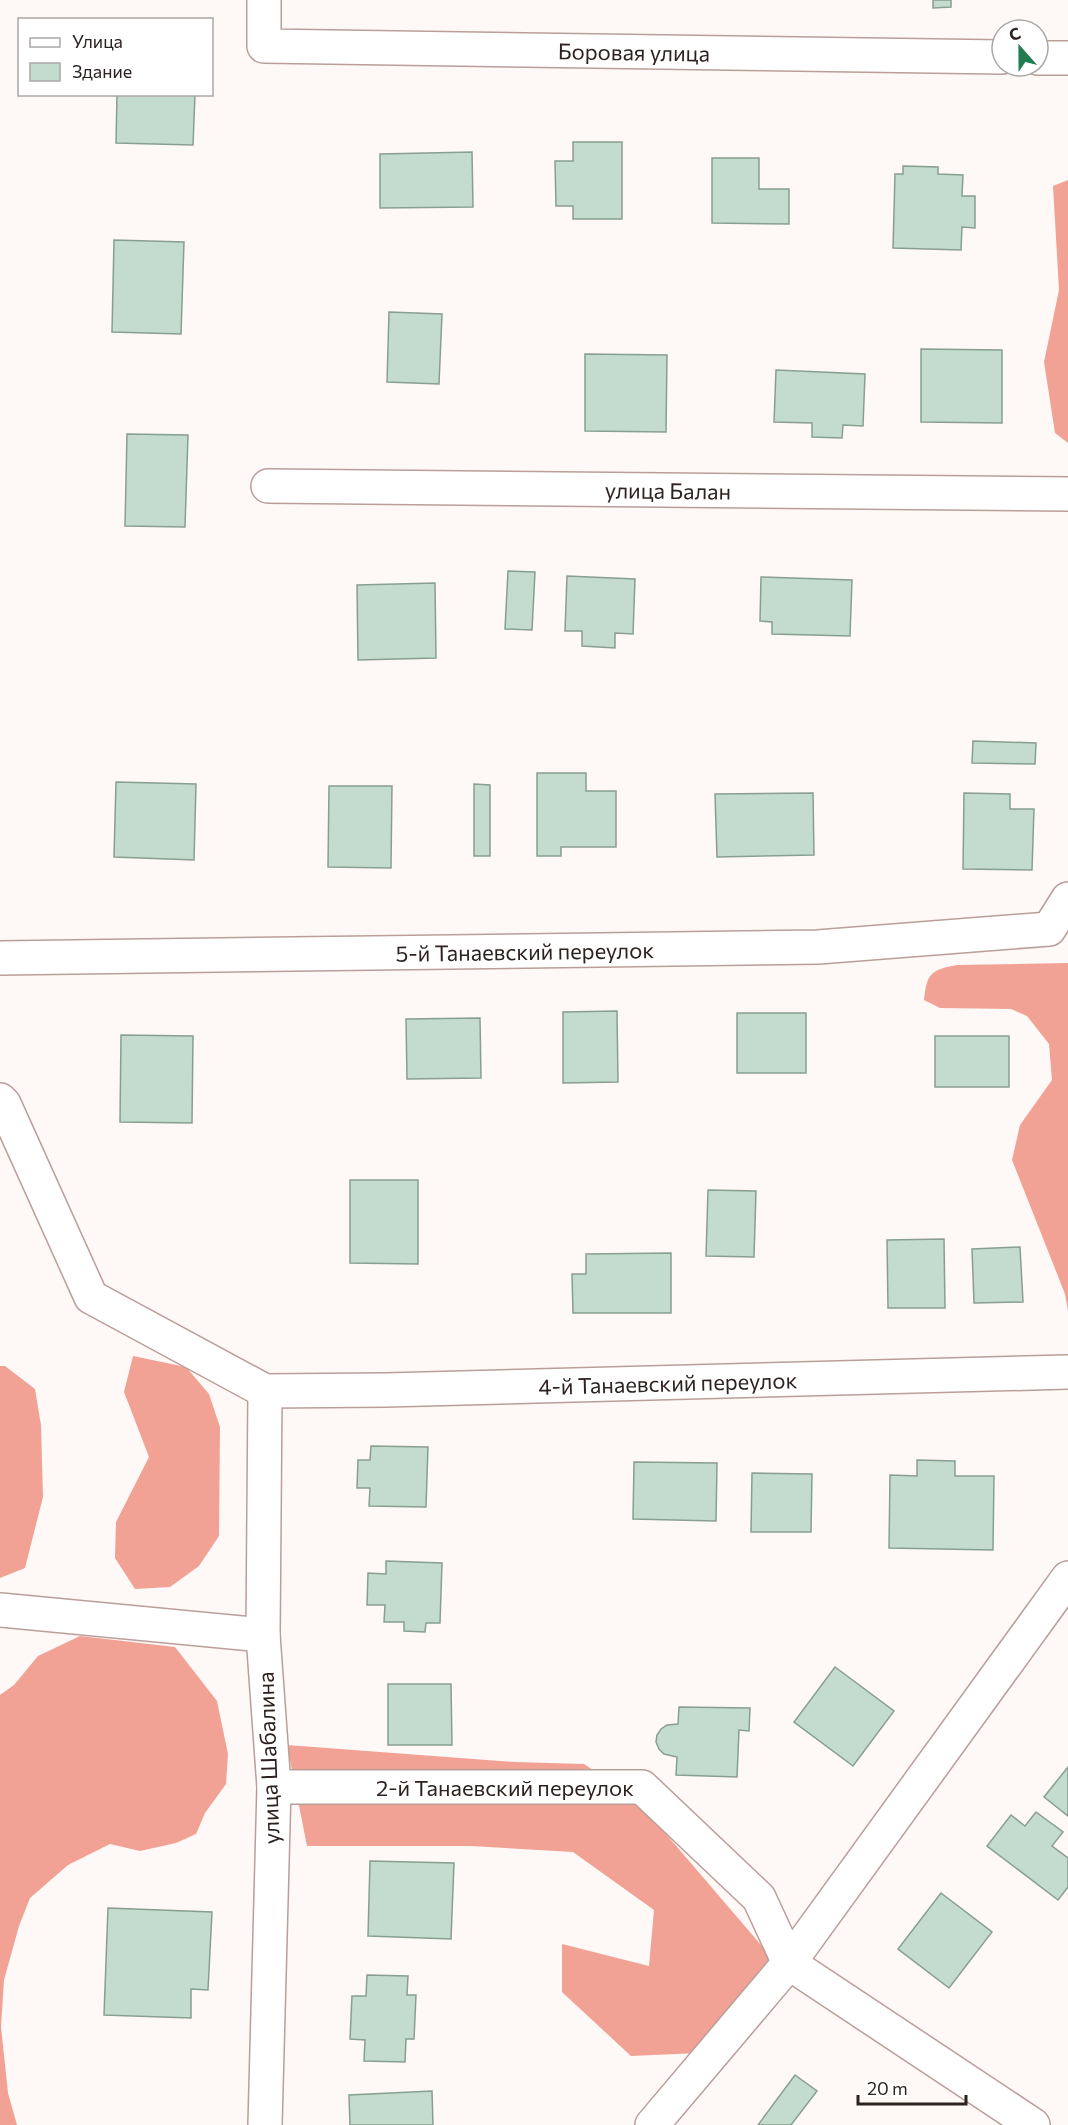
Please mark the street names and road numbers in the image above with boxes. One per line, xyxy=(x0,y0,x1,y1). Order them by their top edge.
street label: Боровая улица xyxy=(558,37,710,66)
street label: улица Балан xyxy=(605,476,731,504)
street label: 5-й Танаевский переулок xyxy=(396,936,655,966)
street label: 4-й Танаевский переулок xyxy=(538,1366,798,1399)
street label: улица Шабалина xyxy=(251,1671,285,1845)
street label: 2-й Танаевский переулок xyxy=(376,1774,634,1801)

